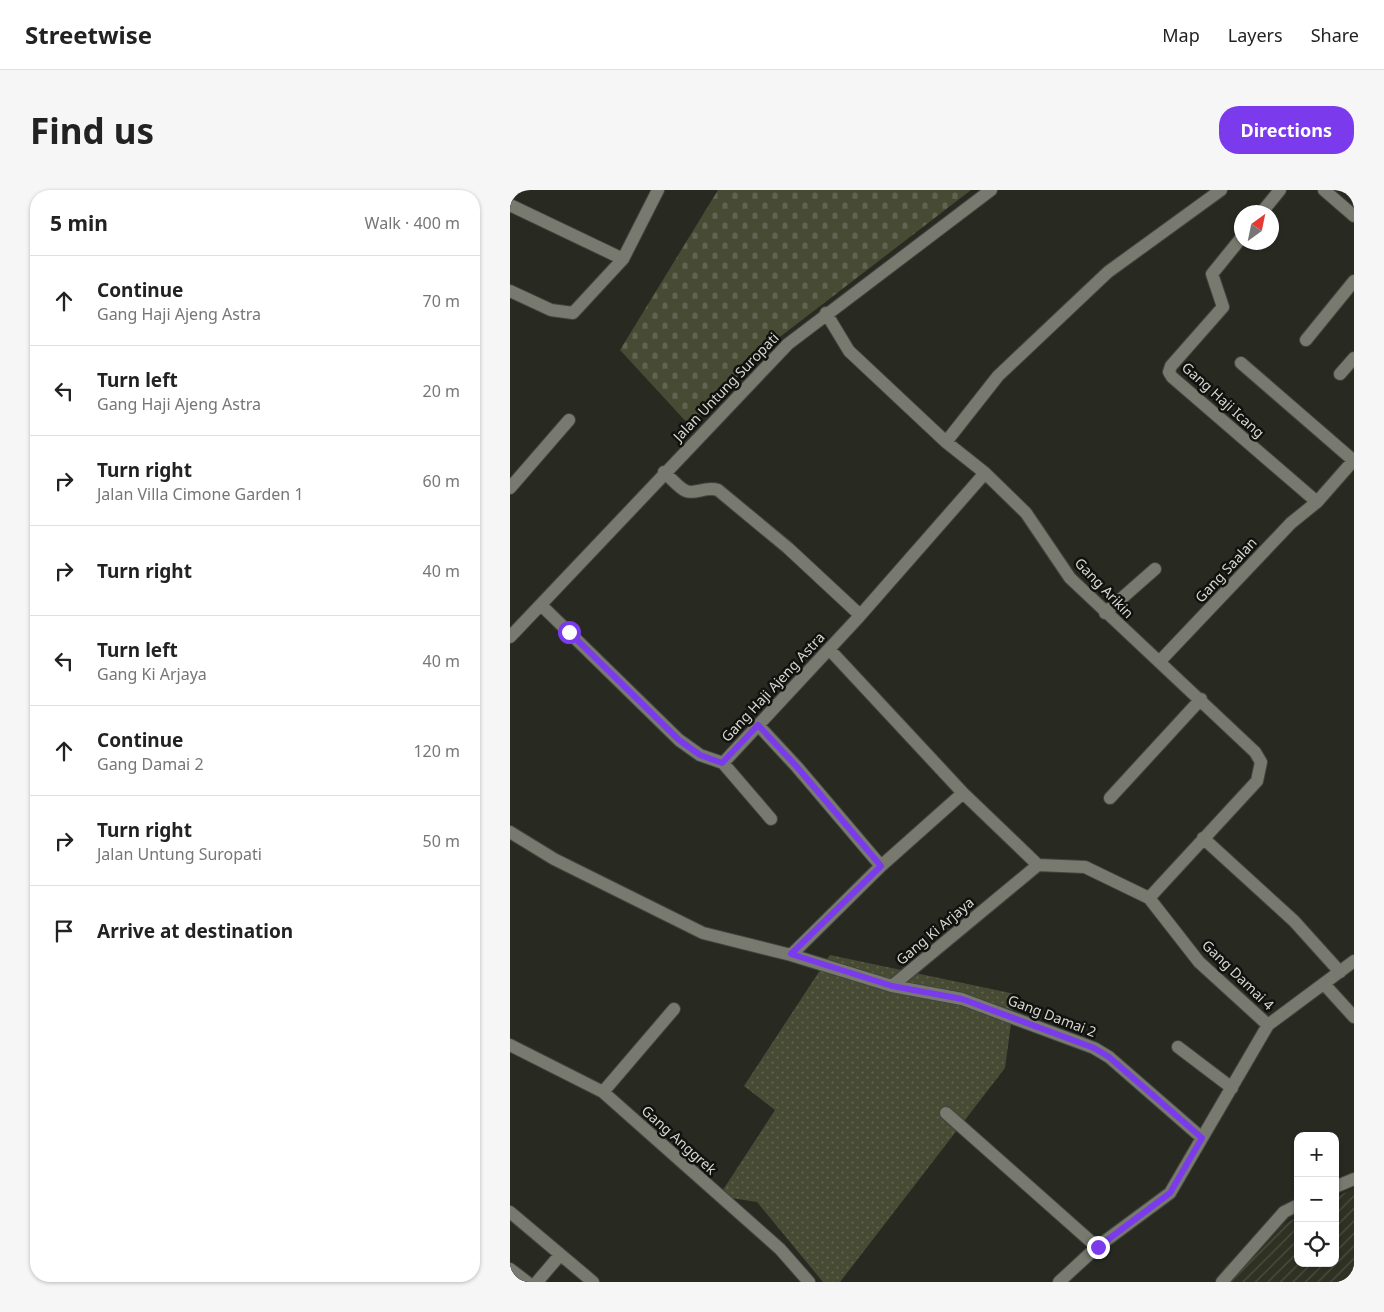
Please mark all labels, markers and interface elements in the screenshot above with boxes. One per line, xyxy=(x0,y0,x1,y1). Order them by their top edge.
text: Streetwise xyxy=(25,18,152,51)
text: Map xyxy=(1162,23,1200,47)
text: Layers xyxy=(1228,23,1283,47)
text: Share xyxy=(1311,23,1359,47)
button: Directions xyxy=(1219,106,1354,154)
text: Find us xyxy=(30,107,154,154)
north arrow xyxy=(1234,205,1279,250)
text: 5 min xyxy=(50,209,108,237)
text: Walk · 400 m xyxy=(365,212,460,234)
text: Continue xyxy=(97,277,183,303)
icon: ahead xyxy=(50,287,78,315)
text: 70 m xyxy=(423,290,460,312)
text: Gang Haji Ajeng Astra xyxy=(97,303,261,325)
street label: Jalan Untung Suropati xyxy=(667,328,783,447)
street label: Gang Haji Icang xyxy=(1178,358,1269,442)
text: Turn left xyxy=(97,367,178,393)
icon: left xyxy=(50,377,78,405)
text: 20 m xyxy=(423,380,460,402)
text: Gang Haji Ajeng Astra xyxy=(97,393,261,415)
text: Turn right xyxy=(97,457,192,483)
icon: right xyxy=(50,467,78,495)
text: 60 m xyxy=(423,470,460,492)
text: Jalan Villa Cimone Garden 1 xyxy=(97,483,304,505)
street label: Gang Saalan xyxy=(1191,533,1261,606)
street label: Gang Arikin xyxy=(1071,553,1138,622)
icon: right xyxy=(50,557,78,585)
text: Turn right xyxy=(97,558,192,584)
text: 40 m xyxy=(423,560,460,582)
route start xyxy=(558,621,581,644)
street label: Gang Haji Ajeng Astra xyxy=(717,628,829,746)
text: Turn left xyxy=(97,637,178,663)
icon: left xyxy=(50,647,78,675)
text: 40 m xyxy=(423,650,460,672)
text: Gang Ki Arjaya xyxy=(97,663,207,685)
text: Continue xyxy=(97,727,183,753)
icon: ahead xyxy=(50,737,78,765)
text: 120 m xyxy=(413,740,460,762)
text: Gang Damai 2 xyxy=(97,753,204,775)
text: Turn right xyxy=(97,817,192,843)
icon: right xyxy=(50,827,78,855)
text: 50 m xyxy=(423,830,460,852)
text: Jalan Untung Suropati xyxy=(97,843,262,865)
street label: Gang Ki Arjaya xyxy=(892,892,978,969)
icon: arrive xyxy=(50,917,78,945)
text: Arrive at destination xyxy=(97,918,293,944)
street label: Gang Damai 4 xyxy=(1198,935,1278,1014)
street label: Gang Damai 2 xyxy=(1005,990,1099,1041)
street label: Gang Anggrek xyxy=(638,1101,721,1179)
map controls xyxy=(1294,1132,1339,1267)
button: + xyxy=(1294,1132,1339,1177)
button: − xyxy=(1294,1177,1339,1222)
button: locate xyxy=(1294,1222,1339,1267)
route end xyxy=(1087,1236,1110,1259)

